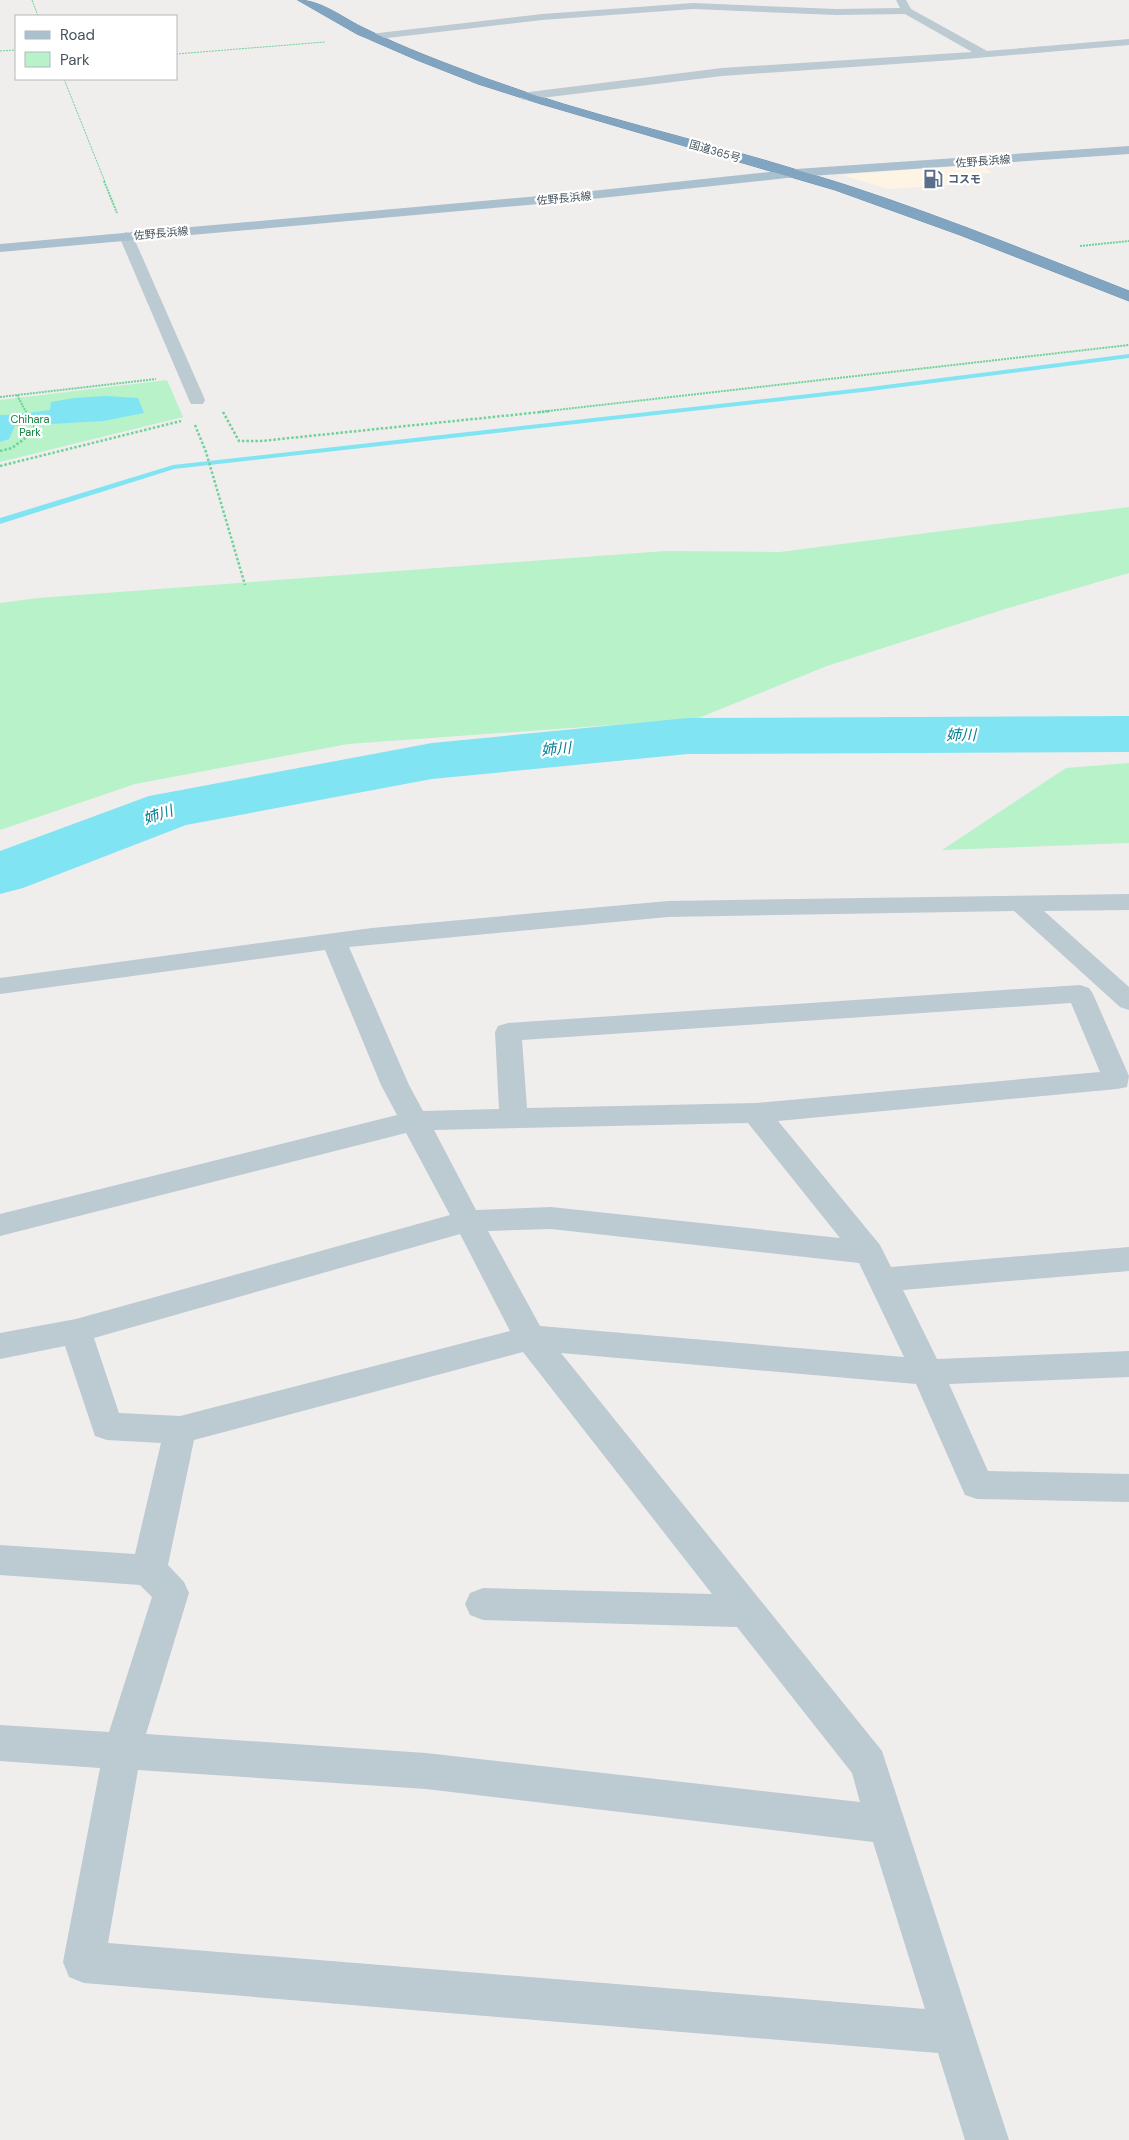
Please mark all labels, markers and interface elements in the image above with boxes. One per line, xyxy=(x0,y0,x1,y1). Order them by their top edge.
legend xyxy=(15,15,178,80)
text: Road xyxy=(60,25,95,45)
text: Park xyxy=(60,50,90,70)
street label: 国道365号 xyxy=(688,137,742,165)
street label: 佐野長浜線 xyxy=(955,152,1011,170)
fuel station icon: コスモ xyxy=(922,168,944,190)
place label: コスモ xyxy=(948,172,981,186)
street label: 佐野長浜線 xyxy=(536,189,592,207)
street label: 佐野長浜線 xyxy=(133,224,189,242)
park label: Chihara Park xyxy=(10,412,50,439)
water label: 姉川 xyxy=(946,725,978,745)
water label: 姉川 xyxy=(540,738,574,760)
water label: 姉川 xyxy=(141,800,177,829)

